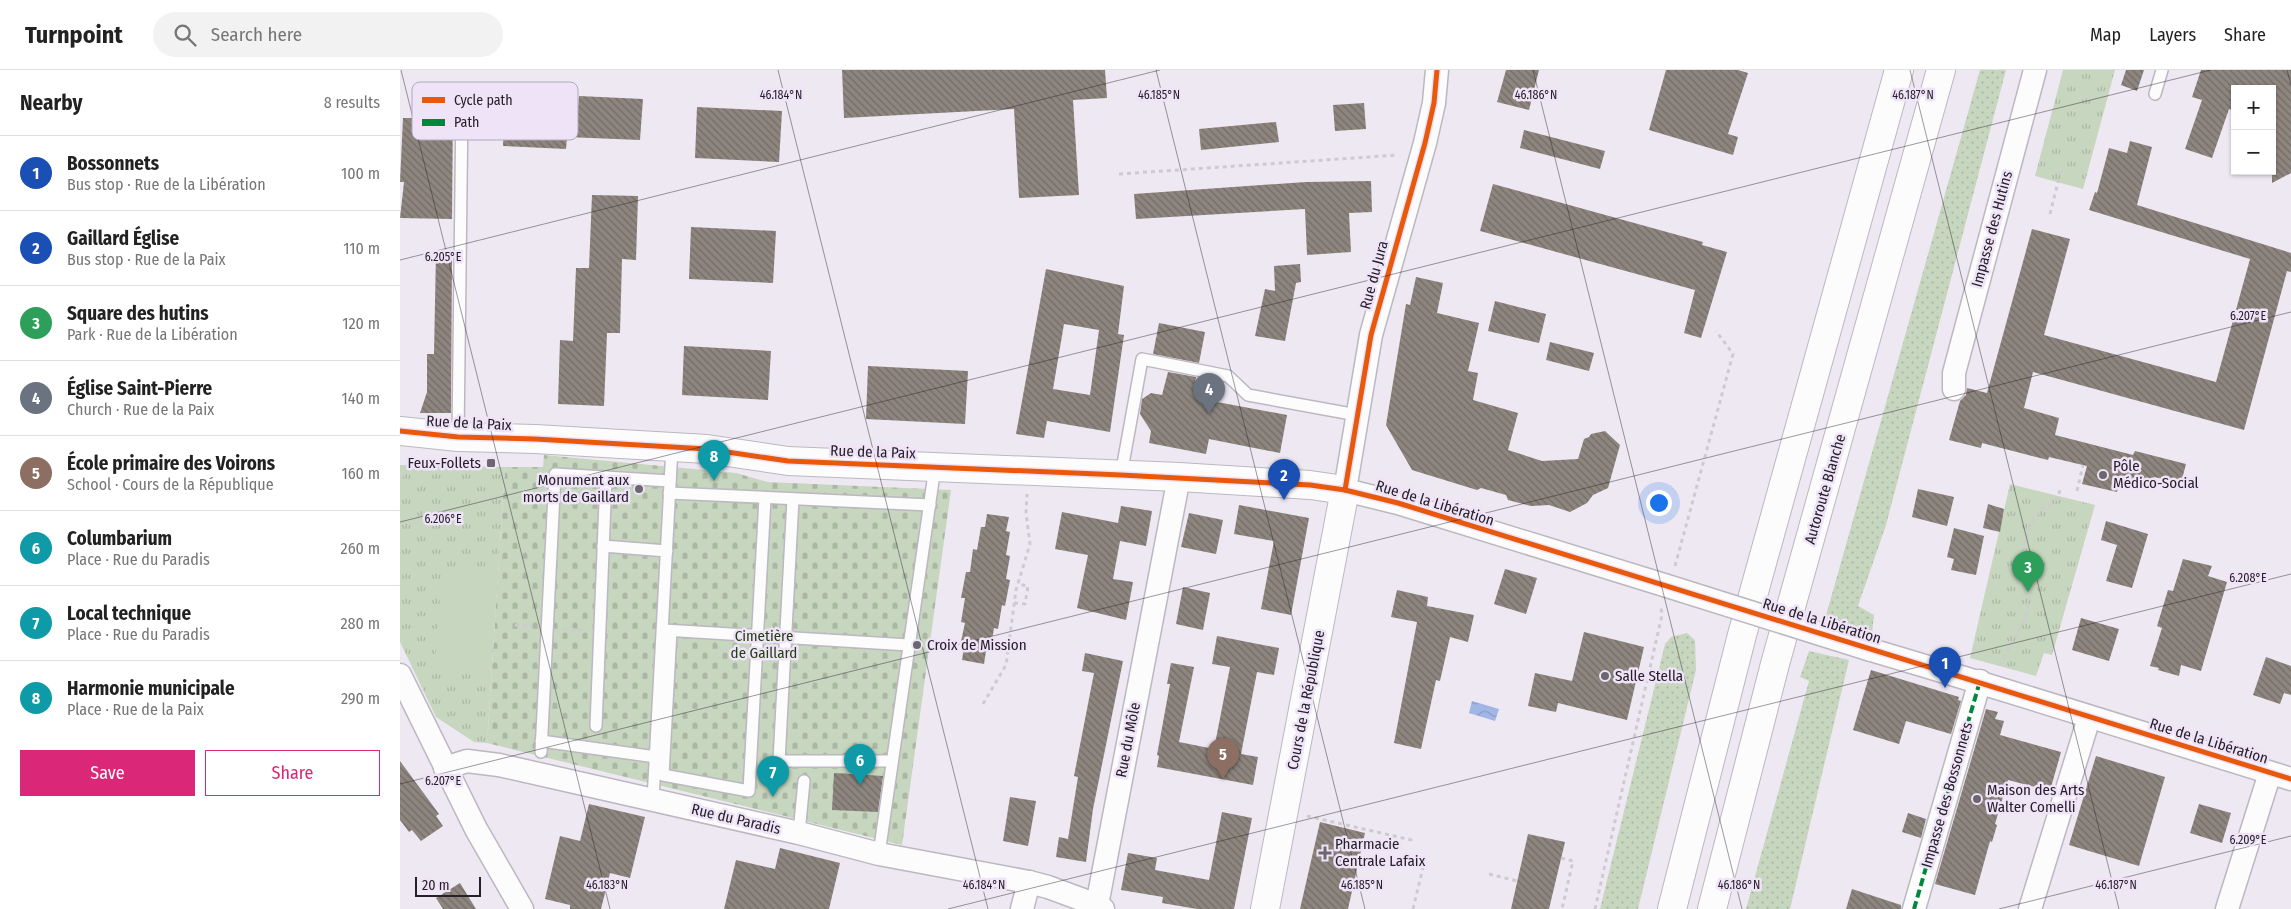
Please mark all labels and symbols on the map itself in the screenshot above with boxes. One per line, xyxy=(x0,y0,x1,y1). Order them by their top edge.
legend xyxy=(412,82,578,140)
text: 46.184°N xyxy=(760,88,802,102)
text: 46.185°N xyxy=(1138,88,1180,102)
text: 46.186°N xyxy=(1515,88,1557,102)
text: 46.187°N xyxy=(1892,88,1934,102)
text: Cycle path xyxy=(454,92,513,109)
text: Path xyxy=(454,114,479,131)
street label: Impasse des Hutins xyxy=(1968,169,2016,289)
street label: Rue du Jura xyxy=(1356,239,1392,311)
text: 6.205°E xyxy=(425,250,462,264)
text: 6.207°E xyxy=(2230,309,2266,323)
pin: 4 xyxy=(1193,373,1225,414)
street label: Rue de la Paix xyxy=(426,412,513,434)
street label: Autoroute Blanche xyxy=(1801,432,1849,546)
pin: 8 xyxy=(698,440,730,481)
street label: Rue de la Paix xyxy=(830,442,916,463)
place label: Feux-Follets xyxy=(408,454,481,472)
marker: Feux-Follets xyxy=(485,457,497,469)
place label: Pôle Médico-Social xyxy=(2113,457,2199,492)
pin: 2 xyxy=(1268,459,1300,500)
marker: Pôle Médico-Social xyxy=(2097,469,2109,481)
place label: Monument aux morts de Gaillard xyxy=(523,471,629,506)
street label: Rue de la Libération xyxy=(1374,476,1496,530)
marker: Monument aux morts de Gaillard xyxy=(633,483,645,495)
your location xyxy=(1646,490,1672,516)
text: 6.206°E xyxy=(424,512,462,526)
pin: 3 xyxy=(2012,551,2044,592)
text: 6.208°E xyxy=(2229,571,2267,585)
street label: Rue de la Libération xyxy=(1761,594,1883,648)
park label: Cimetière de Gaillard xyxy=(731,627,797,662)
street label: Cours de la République xyxy=(1284,629,1328,771)
place label: Croix de Mission xyxy=(927,636,1027,654)
marker: Croix de Mission xyxy=(911,639,923,651)
pin: 1 xyxy=(1929,647,1961,688)
place label: Salle Stella xyxy=(1615,667,1683,685)
marker: Salle Stella xyxy=(1599,670,1611,682)
street label: Rue du Môle xyxy=(1112,701,1144,779)
street label: Rue de la Libération xyxy=(2148,714,2270,768)
street label: Impasse des Bossonnets xyxy=(1918,720,1976,870)
pin: 5 xyxy=(1207,738,1239,779)
pin: 6 xyxy=(844,744,876,785)
pin: 7 xyxy=(757,756,789,797)
text: 6.207°E xyxy=(425,774,461,788)
place label: Maison des Arts Walter Comelli xyxy=(1987,781,2084,816)
marker: Maison des Arts Walter Comelli xyxy=(1971,793,1983,805)
street label: Rue du Paradis xyxy=(690,800,782,838)
text: 6.209°E xyxy=(2229,833,2267,847)
place label: Pharmacie Centrale Lafaix xyxy=(1335,835,1426,870)
marker: Pharmacie Centrale Lafaix xyxy=(1319,847,1331,859)
scale bar xyxy=(415,874,481,897)
text: 46.183°N xyxy=(586,878,628,892)
text: 46.184°N xyxy=(963,878,1005,892)
text: 46.185°N xyxy=(1341,878,1383,892)
text: 46.186°N xyxy=(1718,878,1760,892)
text: 46.187°N xyxy=(2095,878,2137,892)

